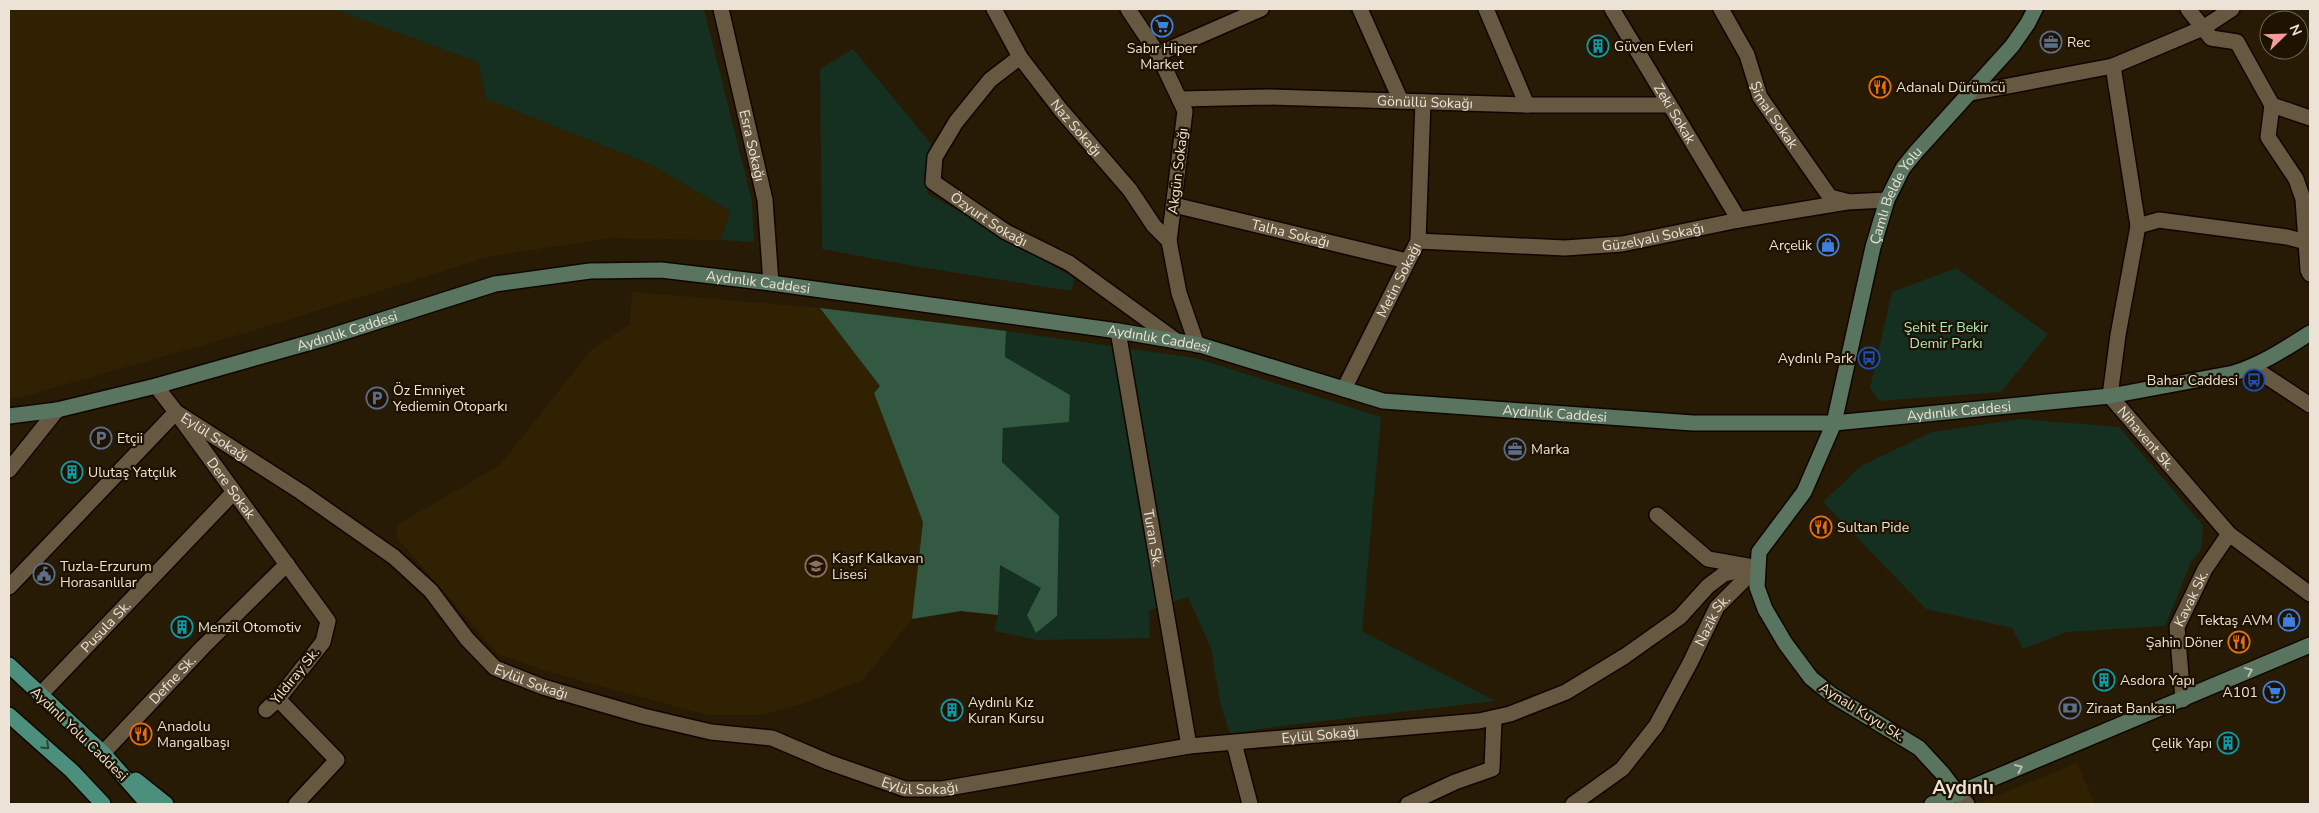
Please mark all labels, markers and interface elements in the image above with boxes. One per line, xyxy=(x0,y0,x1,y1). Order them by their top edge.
north arrow xyxy=(2259,10,2309,60)
supermarket icon: Sabır Hiper Market xyxy=(1150,14,1174,38)
text: N xyxy=(2285,22,2306,39)
office icon: Rec xyxy=(2039,30,2063,54)
place label: Rec xyxy=(2067,33,2091,52)
building icon: Güven Evleri xyxy=(1586,34,1610,58)
place label: Güven Evleri xyxy=(1614,37,1693,56)
place label: Sabır Hiper Market xyxy=(1127,39,1197,74)
restaurant icon: Adanalı Dürümcü xyxy=(1868,75,1892,99)
place label: Adanalı Dürümcü xyxy=(1896,78,2006,97)
street label: Şimal Sokak xyxy=(1746,79,1803,153)
street label: Zeki Sokak xyxy=(1649,80,1701,148)
street label: Gönüllü Sokağı xyxy=(1377,91,1473,113)
street label: Naz Sokağı xyxy=(1046,95,1106,161)
street label: Esra Sokağı xyxy=(735,108,770,183)
street label: Akgün Sokağı xyxy=(1163,127,1193,215)
street label: Çamlı Belde Yolu xyxy=(1865,142,1926,247)
street label: Özyurt Sokağı xyxy=(947,187,1031,251)
street label: Talha Sokağı xyxy=(1249,214,1332,252)
street label: Güzelyalı Sokağı xyxy=(1601,218,1706,255)
shop icon: Arçelik xyxy=(1816,233,1840,257)
place label: Arçelik xyxy=(1769,236,1813,255)
street label: Metin Sokağı xyxy=(1372,239,1425,321)
street label: Aydınlık Caddesi xyxy=(705,266,811,298)
street label: Aydınlık Caddesi xyxy=(294,306,400,355)
park label: Şehit Er Bekir Demir Parkı xyxy=(1904,318,1988,353)
street label: Aydınlık Caddesi xyxy=(1106,320,1213,357)
bus stop icon: Aydınlı Park xyxy=(1857,346,1881,370)
place label: Aydınlı Park xyxy=(1778,349,1854,368)
bus stop icon: Bahar Caddesi xyxy=(2242,368,2266,392)
place label: Bahar Caddesi xyxy=(2147,371,2238,390)
place label: Öz Emniyet Yediemin Otoparkı xyxy=(392,381,508,416)
parking icon: Öz Emniyet Yediemin Otoparkı xyxy=(365,386,389,410)
street label: Aydınlık Caddesi xyxy=(1906,396,2012,425)
street label: Aydınlık Caddesi xyxy=(1502,400,1608,426)
street label: Nihavent Sk. xyxy=(2113,402,2179,474)
street label: Eylül Sokağı xyxy=(177,408,253,466)
parking icon: Etçii xyxy=(89,426,113,450)
place label: Etçii xyxy=(117,429,143,448)
office icon: Marka xyxy=(1503,437,1527,461)
place label: Marka xyxy=(1531,440,1570,459)
street label: Dere Sokak xyxy=(203,454,261,523)
building icon: Ulutaş Yatçılık xyxy=(60,460,84,484)
place label: Ulutaş Yatçılık xyxy=(88,463,177,482)
street label: Turan Sk. xyxy=(1139,508,1168,568)
restaurant icon: Sultan Pide xyxy=(1809,515,1833,539)
place label: Sultan Pide xyxy=(1837,518,1909,537)
place label: Kaşıf Kalkavan Lisesi xyxy=(832,549,923,584)
school or university icon: Kaşıf Kalkavan Lisesi xyxy=(804,554,828,578)
place label: Tuzla-Erzurum Horasanlılar xyxy=(60,557,152,592)
public building icon: Tuzla-Erzurum Horasanlılar xyxy=(32,562,56,586)
street label: Kavak Sk. xyxy=(2169,567,2212,630)
street label: Nazik Sk. xyxy=(1690,590,1734,649)
street label: Pusula Sk. xyxy=(76,596,135,657)
shop icon: Tektaş AVM xyxy=(2277,608,2301,632)
place label: Tektaş AVM xyxy=(2198,611,2273,630)
building icon: Menzil Otomotiv xyxy=(170,615,194,639)
place label: Menzil Otomotiv xyxy=(198,618,302,637)
restaurant icon: Şahin Döner xyxy=(2227,630,2251,654)
place label: Şahin Döner xyxy=(2146,633,2223,652)
street label: Yıldıray Sk. xyxy=(266,644,324,709)
street label: Defne Sk. xyxy=(145,651,200,708)
street label: Eylül Sokağı xyxy=(492,659,570,703)
one-way arrow xyxy=(2244,667,2253,678)
building icon: Asdora Yapı xyxy=(2092,668,2116,692)
place label: Asdora Yapı xyxy=(2120,671,2195,690)
street label: Aynalı Kuyu Sk. xyxy=(1816,678,1908,746)
supermarket icon: A101 xyxy=(2262,680,2286,704)
street label: Aydınlı Yolu Caddesi xyxy=(26,683,132,785)
place label: A101 xyxy=(2223,683,2258,702)
place label: Aydınlı Kız Kuran Kursu xyxy=(968,693,1044,728)
bank icon: Ziraat Bankası xyxy=(2058,696,2082,720)
building icon: Aydınlı Kız Kuran Kursu xyxy=(940,698,964,722)
place label: Ziraat Bankası xyxy=(2086,699,2175,718)
place label: Anadolu Mangalbaşı xyxy=(157,717,230,752)
restaurant icon: Anadolu Mangalbaşı xyxy=(129,722,153,746)
street label: Eylül Sokağı xyxy=(1281,722,1359,747)
building icon: Çelik Yapı xyxy=(2216,731,2240,755)
place label: Çelik Yapı xyxy=(2152,734,2212,753)
one-way arrow xyxy=(40,740,49,749)
one-way arrow xyxy=(2014,764,2023,775)
street label: Eylül Sokağı xyxy=(879,772,959,799)
district label: Aydınlı xyxy=(1932,775,1994,801)

